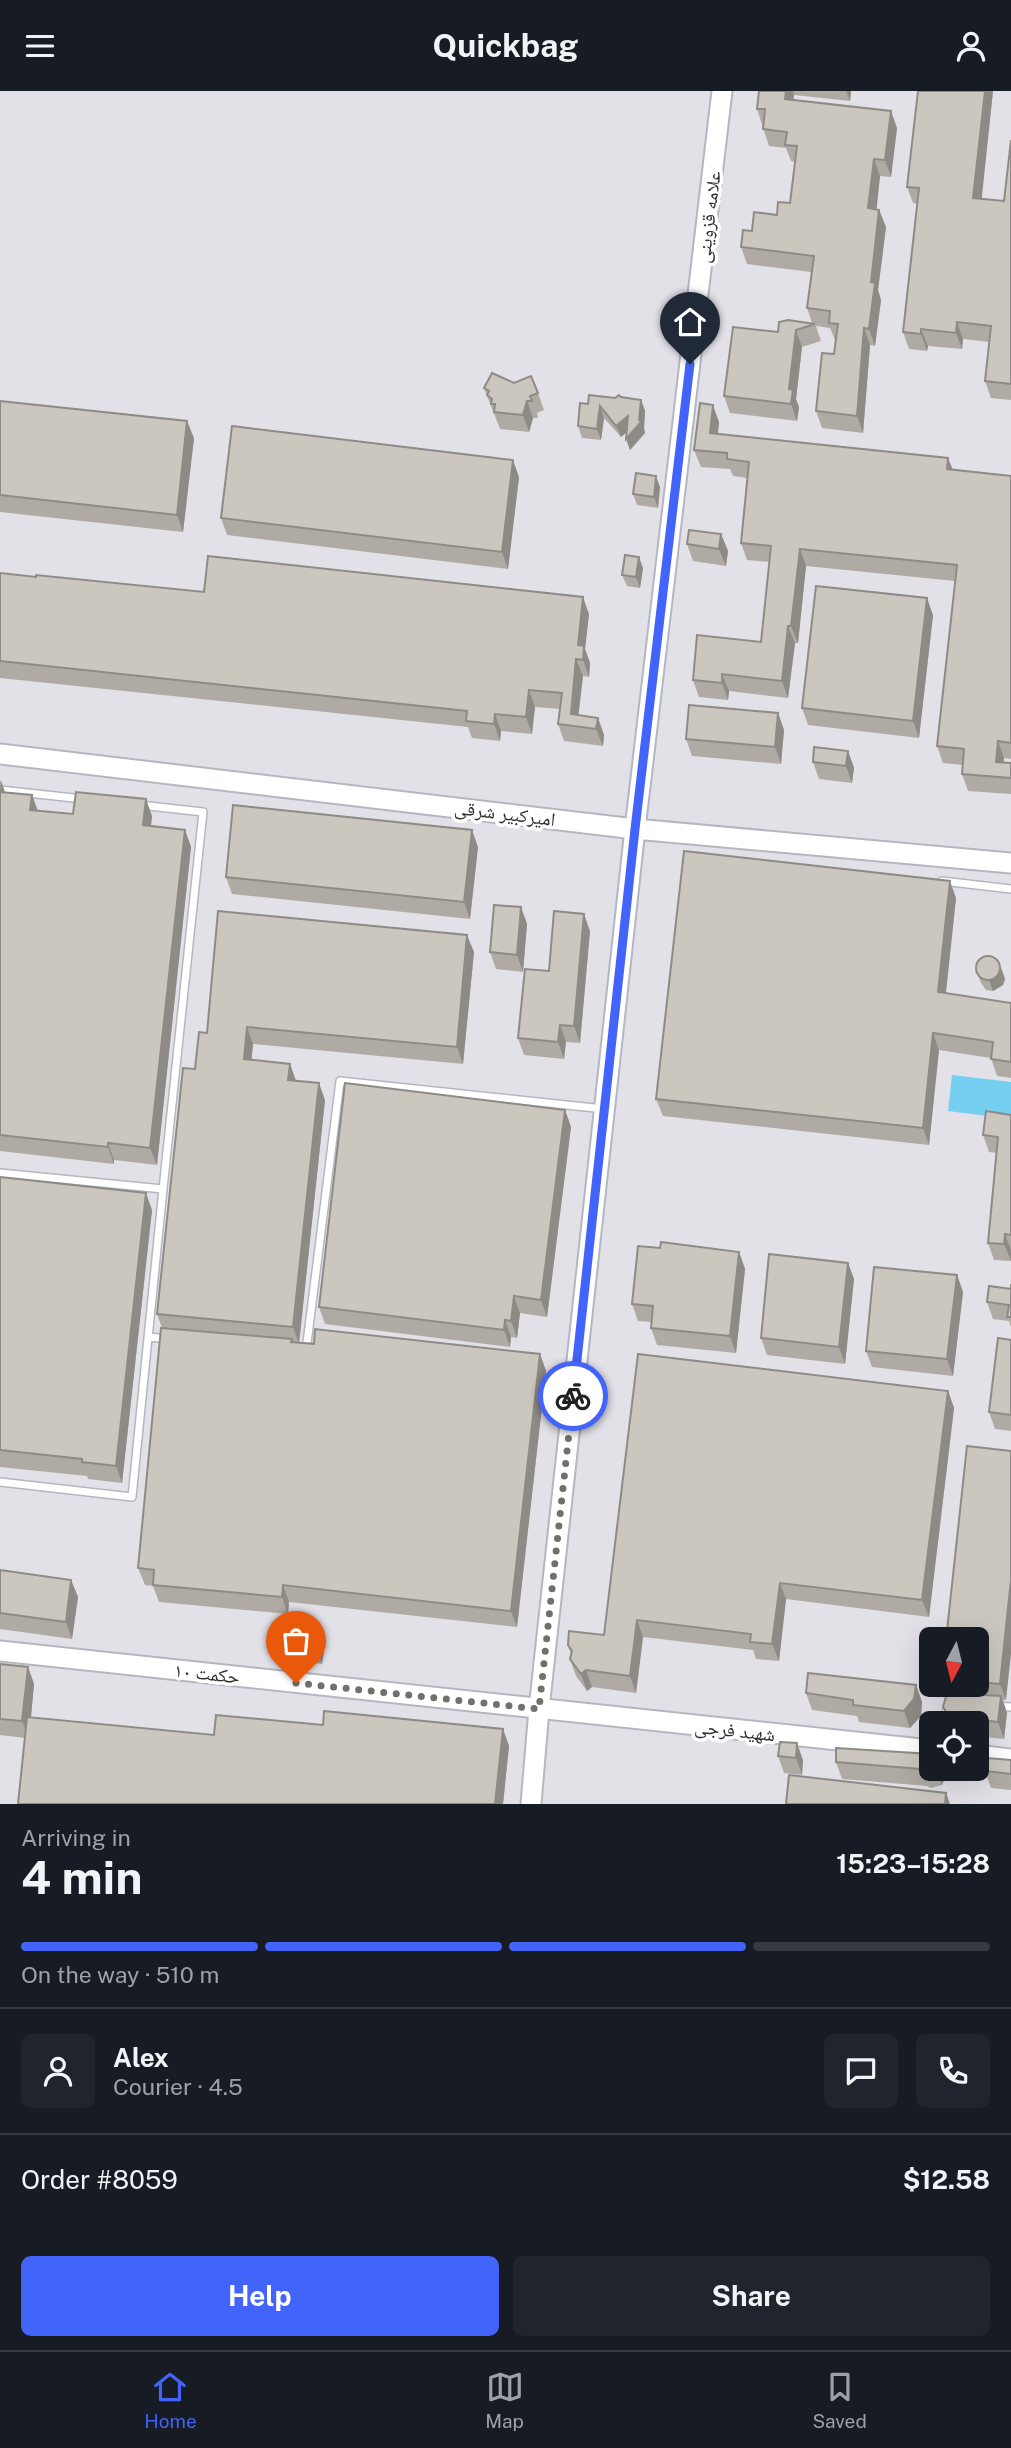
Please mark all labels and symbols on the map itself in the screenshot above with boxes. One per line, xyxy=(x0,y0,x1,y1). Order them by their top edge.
street label: علامه قزوینی xyxy=(691,169,726,264)
pin xyxy=(660,292,720,364)
street label: امیرکبیر شرقی xyxy=(453,796,557,831)
courier xyxy=(538,1361,608,1431)
pin xyxy=(266,1611,326,1683)
north arrow xyxy=(919,1627,989,1697)
street label: حکمت ۱۰ xyxy=(173,1659,241,1687)
street label: شهید فرجی xyxy=(693,1715,776,1746)

